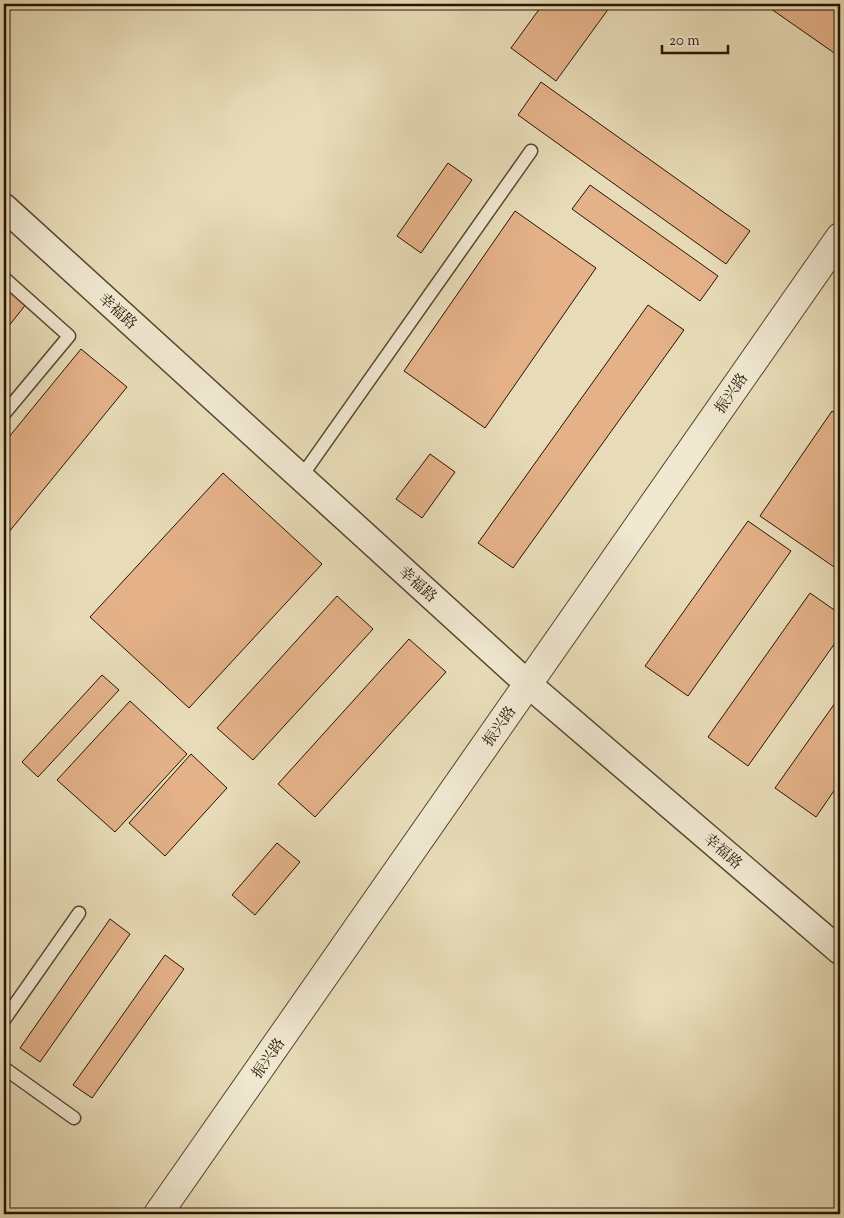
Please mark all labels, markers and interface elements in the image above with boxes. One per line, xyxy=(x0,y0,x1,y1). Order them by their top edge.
scale bar xyxy=(662,22,728,54)
text: 20 m xyxy=(669,31,700,52)
street label: 幸福路 xyxy=(93,289,141,335)
street label: 振兴路 xyxy=(711,369,754,418)
street label: 幸福路 xyxy=(393,562,441,608)
street label: 振兴路 xyxy=(479,702,522,751)
street label: 幸福路 xyxy=(698,829,746,875)
street label: 振兴路 xyxy=(248,1034,291,1083)

